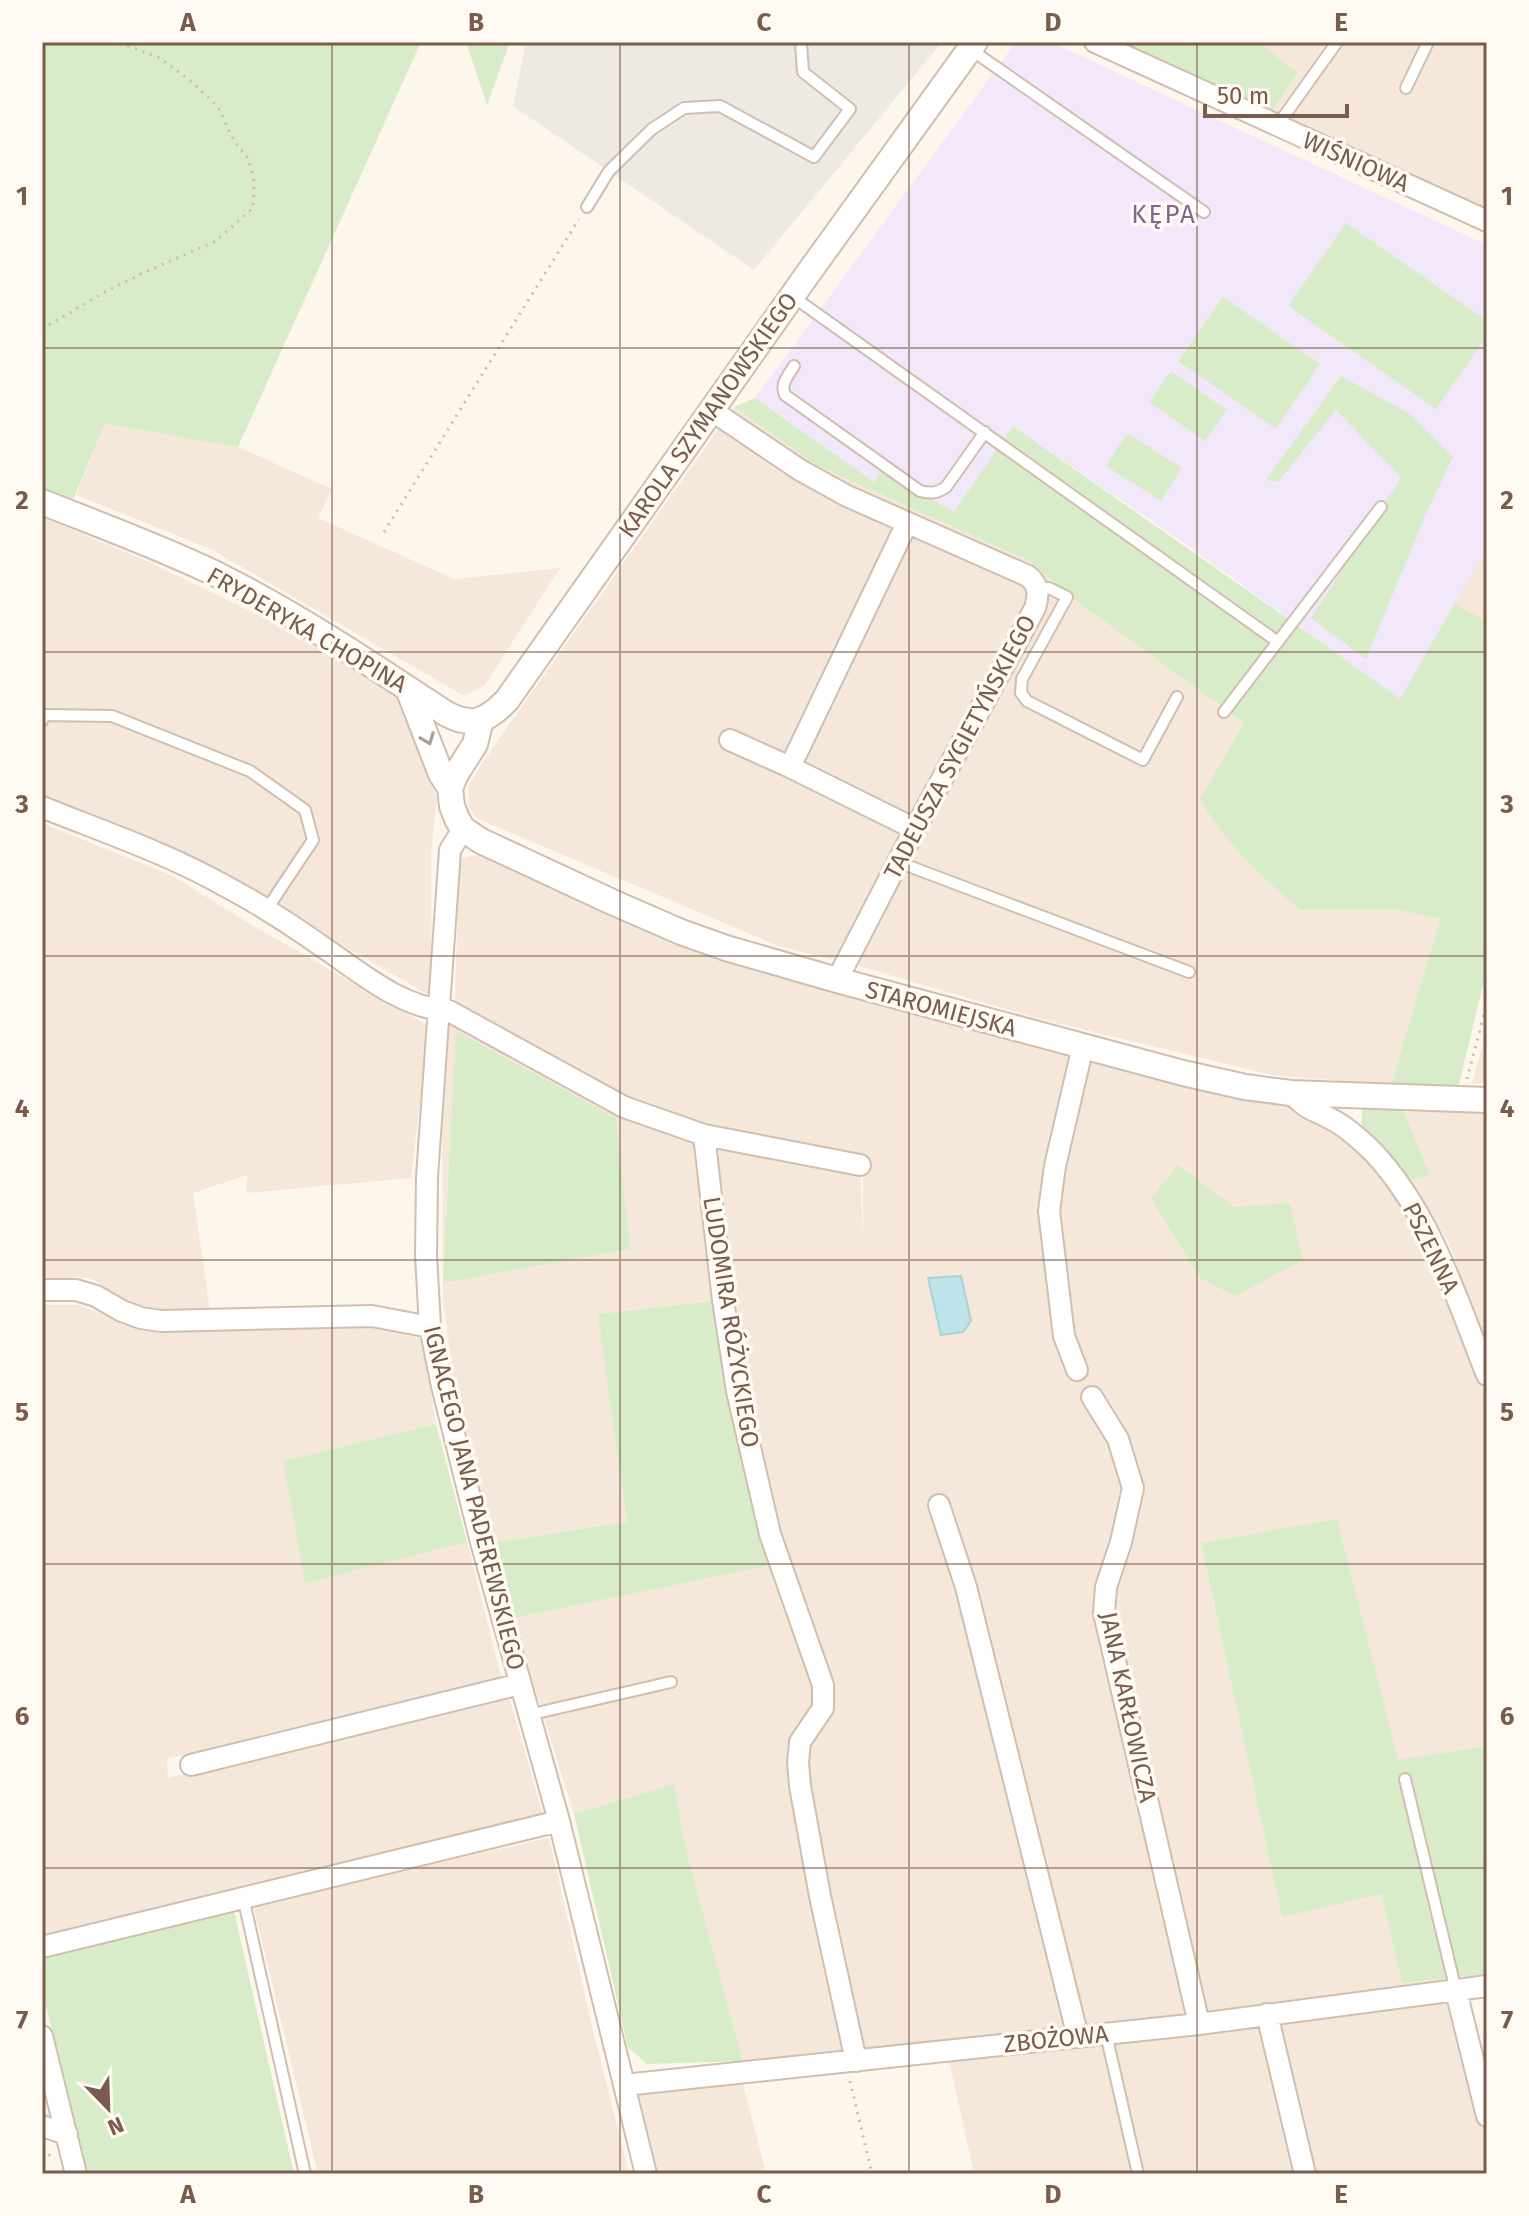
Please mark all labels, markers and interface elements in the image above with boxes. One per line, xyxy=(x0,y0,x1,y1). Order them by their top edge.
text: A xyxy=(179,7,196,38)
text: B xyxy=(468,7,484,38)
text: C xyxy=(757,7,772,38)
text: D xyxy=(1045,7,1062,38)
text: E xyxy=(1334,7,1348,38)
scale bar xyxy=(1205,68,1347,118)
text: 50 m xyxy=(1217,82,1269,110)
street label: WIŚNIOWA xyxy=(1298,125,1414,198)
text: 1 xyxy=(16,181,28,212)
text: 1 xyxy=(1501,181,1513,212)
district label: KĘPA xyxy=(1131,199,1197,230)
street label: KAROLA SZYMANOWSKIEGO xyxy=(613,287,803,543)
text: 2 xyxy=(15,485,29,516)
text: 2 xyxy=(1500,485,1514,516)
street label: FRYDERYKA CHOPINA xyxy=(202,561,412,699)
street label: TADEUSZA SYGIETYŃSKIEGO xyxy=(877,610,1042,884)
one-way arrow xyxy=(418,731,435,745)
text: 3 xyxy=(14,789,29,820)
text: 3 xyxy=(1499,789,1514,820)
street label: STAROMIEJSKA xyxy=(863,975,1020,1043)
text: 4 xyxy=(15,1093,30,1124)
text: 4 xyxy=(1500,1093,1515,1124)
street label: LUDOMIRA RÓŻYCKIEGO xyxy=(697,1194,766,1450)
street label: PSZENNA xyxy=(1397,1198,1465,1298)
street label: IGNACEGO JANA PADEREWSKIEGO xyxy=(418,1323,530,1673)
text: 5 xyxy=(15,1397,29,1428)
text: 5 xyxy=(1500,1397,1514,1428)
street label: JANA KARŁOWICZA xyxy=(1094,1609,1162,1805)
text: 6 xyxy=(15,1701,30,1732)
text: 6 xyxy=(1500,1701,1515,1732)
text: 7 xyxy=(16,2005,28,2036)
text: 7 xyxy=(1501,2005,1513,2036)
street label: ZBOŻOWA xyxy=(1002,2020,1110,2058)
north arrow xyxy=(68,2068,148,2148)
text: N xyxy=(104,2111,128,2141)
text: A xyxy=(179,2179,196,2210)
text: B xyxy=(468,2179,484,2210)
text: C xyxy=(757,2179,772,2210)
text: D xyxy=(1045,2179,1062,2210)
text: E xyxy=(1334,2179,1348,2210)

